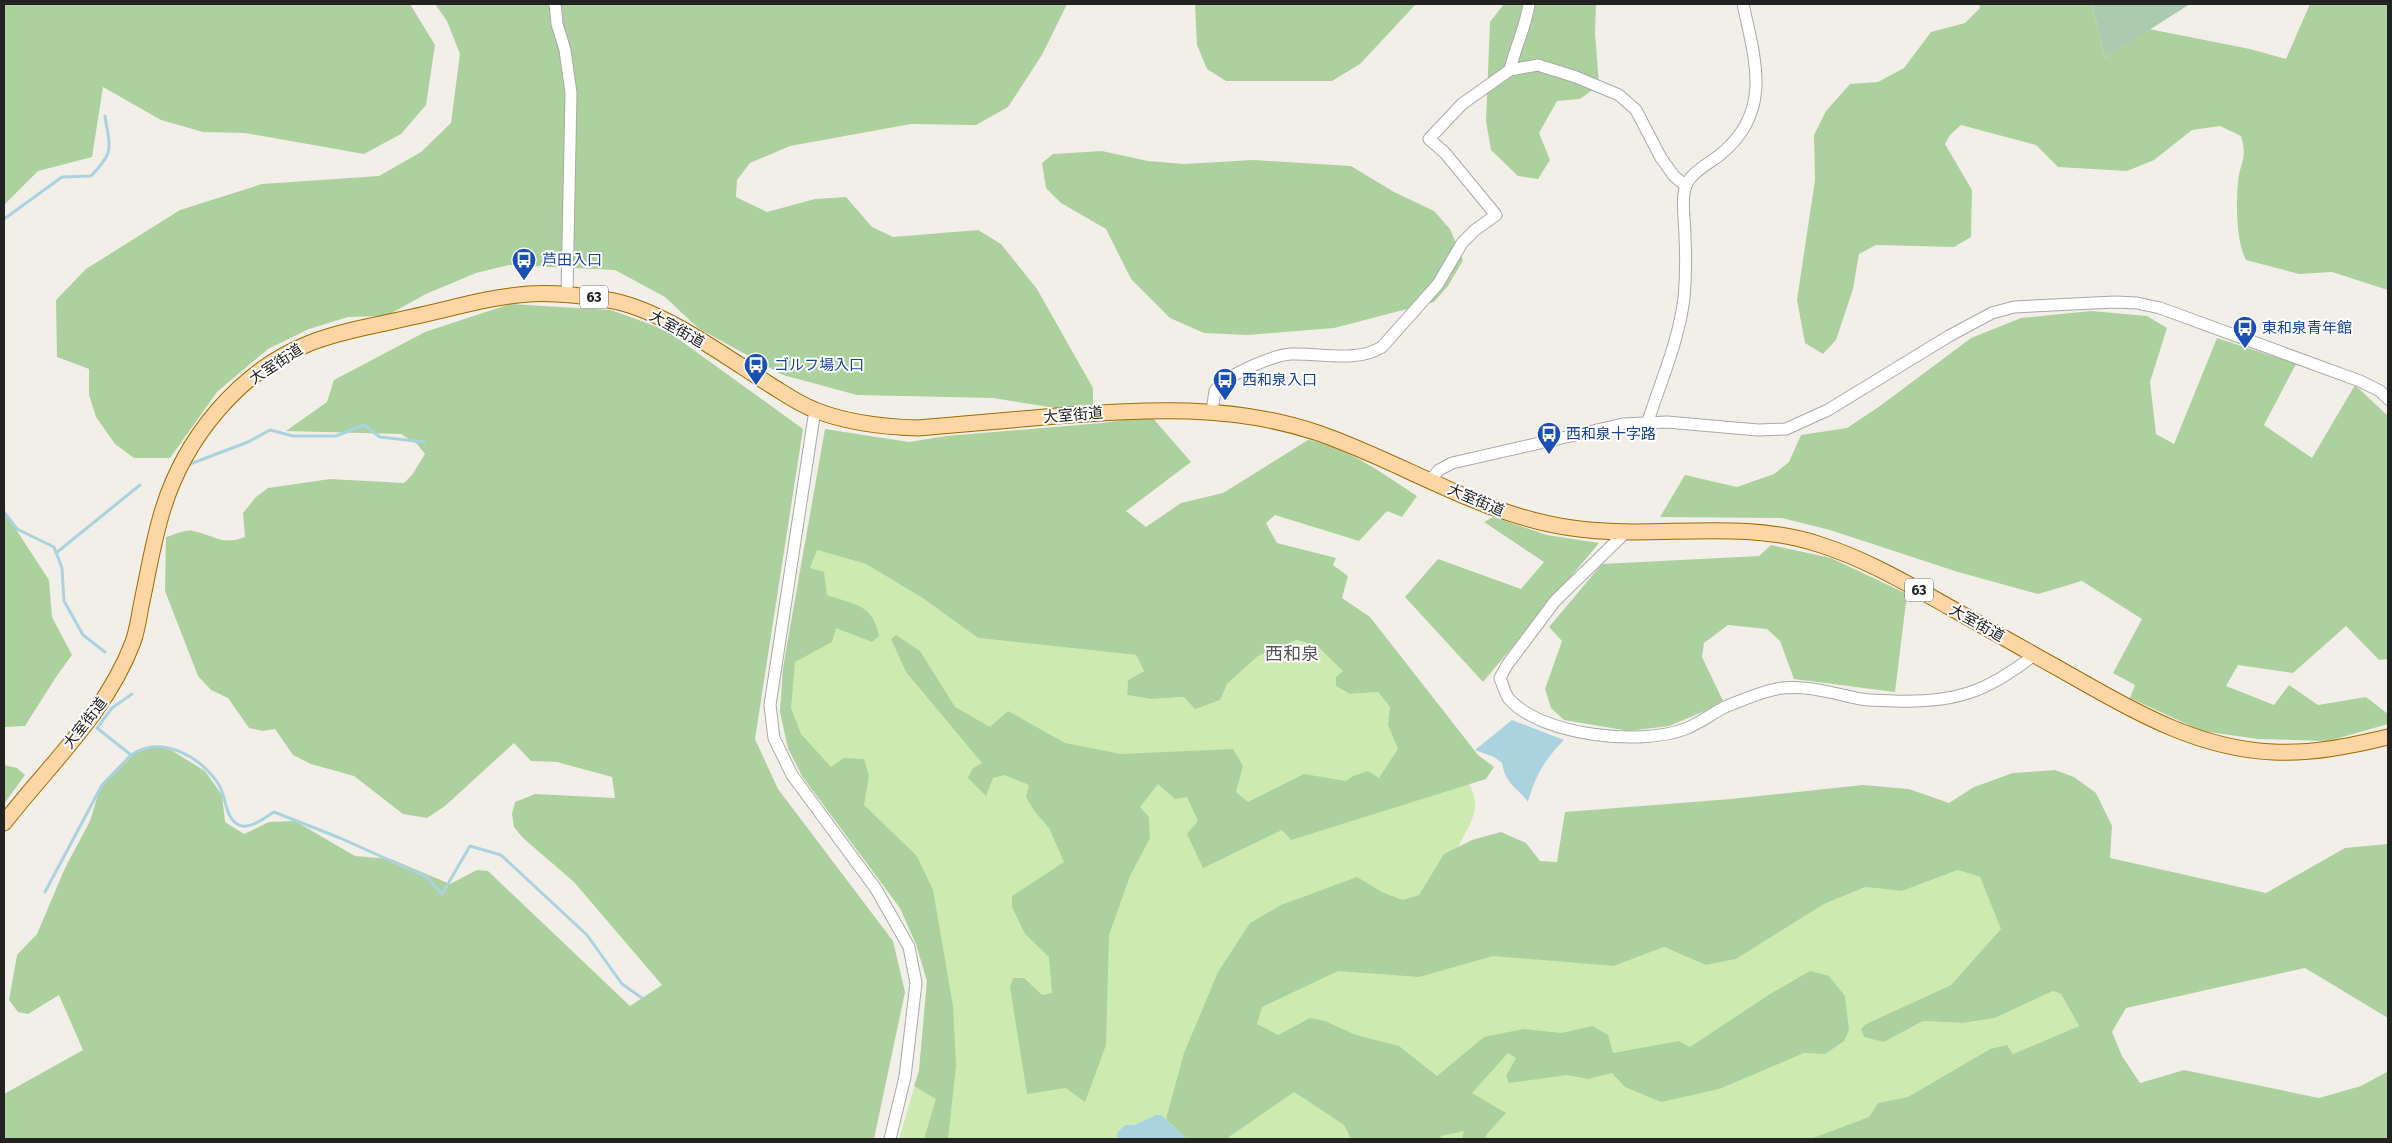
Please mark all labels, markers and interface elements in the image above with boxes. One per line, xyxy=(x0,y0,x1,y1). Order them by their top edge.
bus stop icon: 芦田入口 xyxy=(511,247,537,281)
place label: 芦田入口 xyxy=(542,251,602,269)
road number: 63 xyxy=(580,286,608,308)
street label: 大室街道 xyxy=(646,307,708,351)
bus stop icon: 東和泉青年館 xyxy=(2232,315,2258,349)
place label: 東和泉青年館 xyxy=(2262,319,2352,337)
street label: 大室街道 xyxy=(246,340,306,388)
bus stop icon: ゴルフ場入口 xyxy=(743,352,769,386)
place label: ゴルフ場入口 xyxy=(774,356,864,374)
bus stop icon: 西和泉入口 xyxy=(1212,367,1238,401)
place label: 西和泉入口 xyxy=(1242,371,1317,389)
street label: 大室街道 xyxy=(1042,403,1104,427)
bus stop icon: 西和泉十字路 xyxy=(1536,421,1562,455)
place label: 西和泉十字路 xyxy=(1566,425,1656,443)
street label: 大室街道 xyxy=(1445,480,1507,520)
road number: 63 xyxy=(1905,578,1933,602)
street label: 大室街道 xyxy=(1946,601,2008,645)
district label: 西和泉 xyxy=(1265,643,1319,665)
street label: 大室街道 xyxy=(59,694,111,752)

